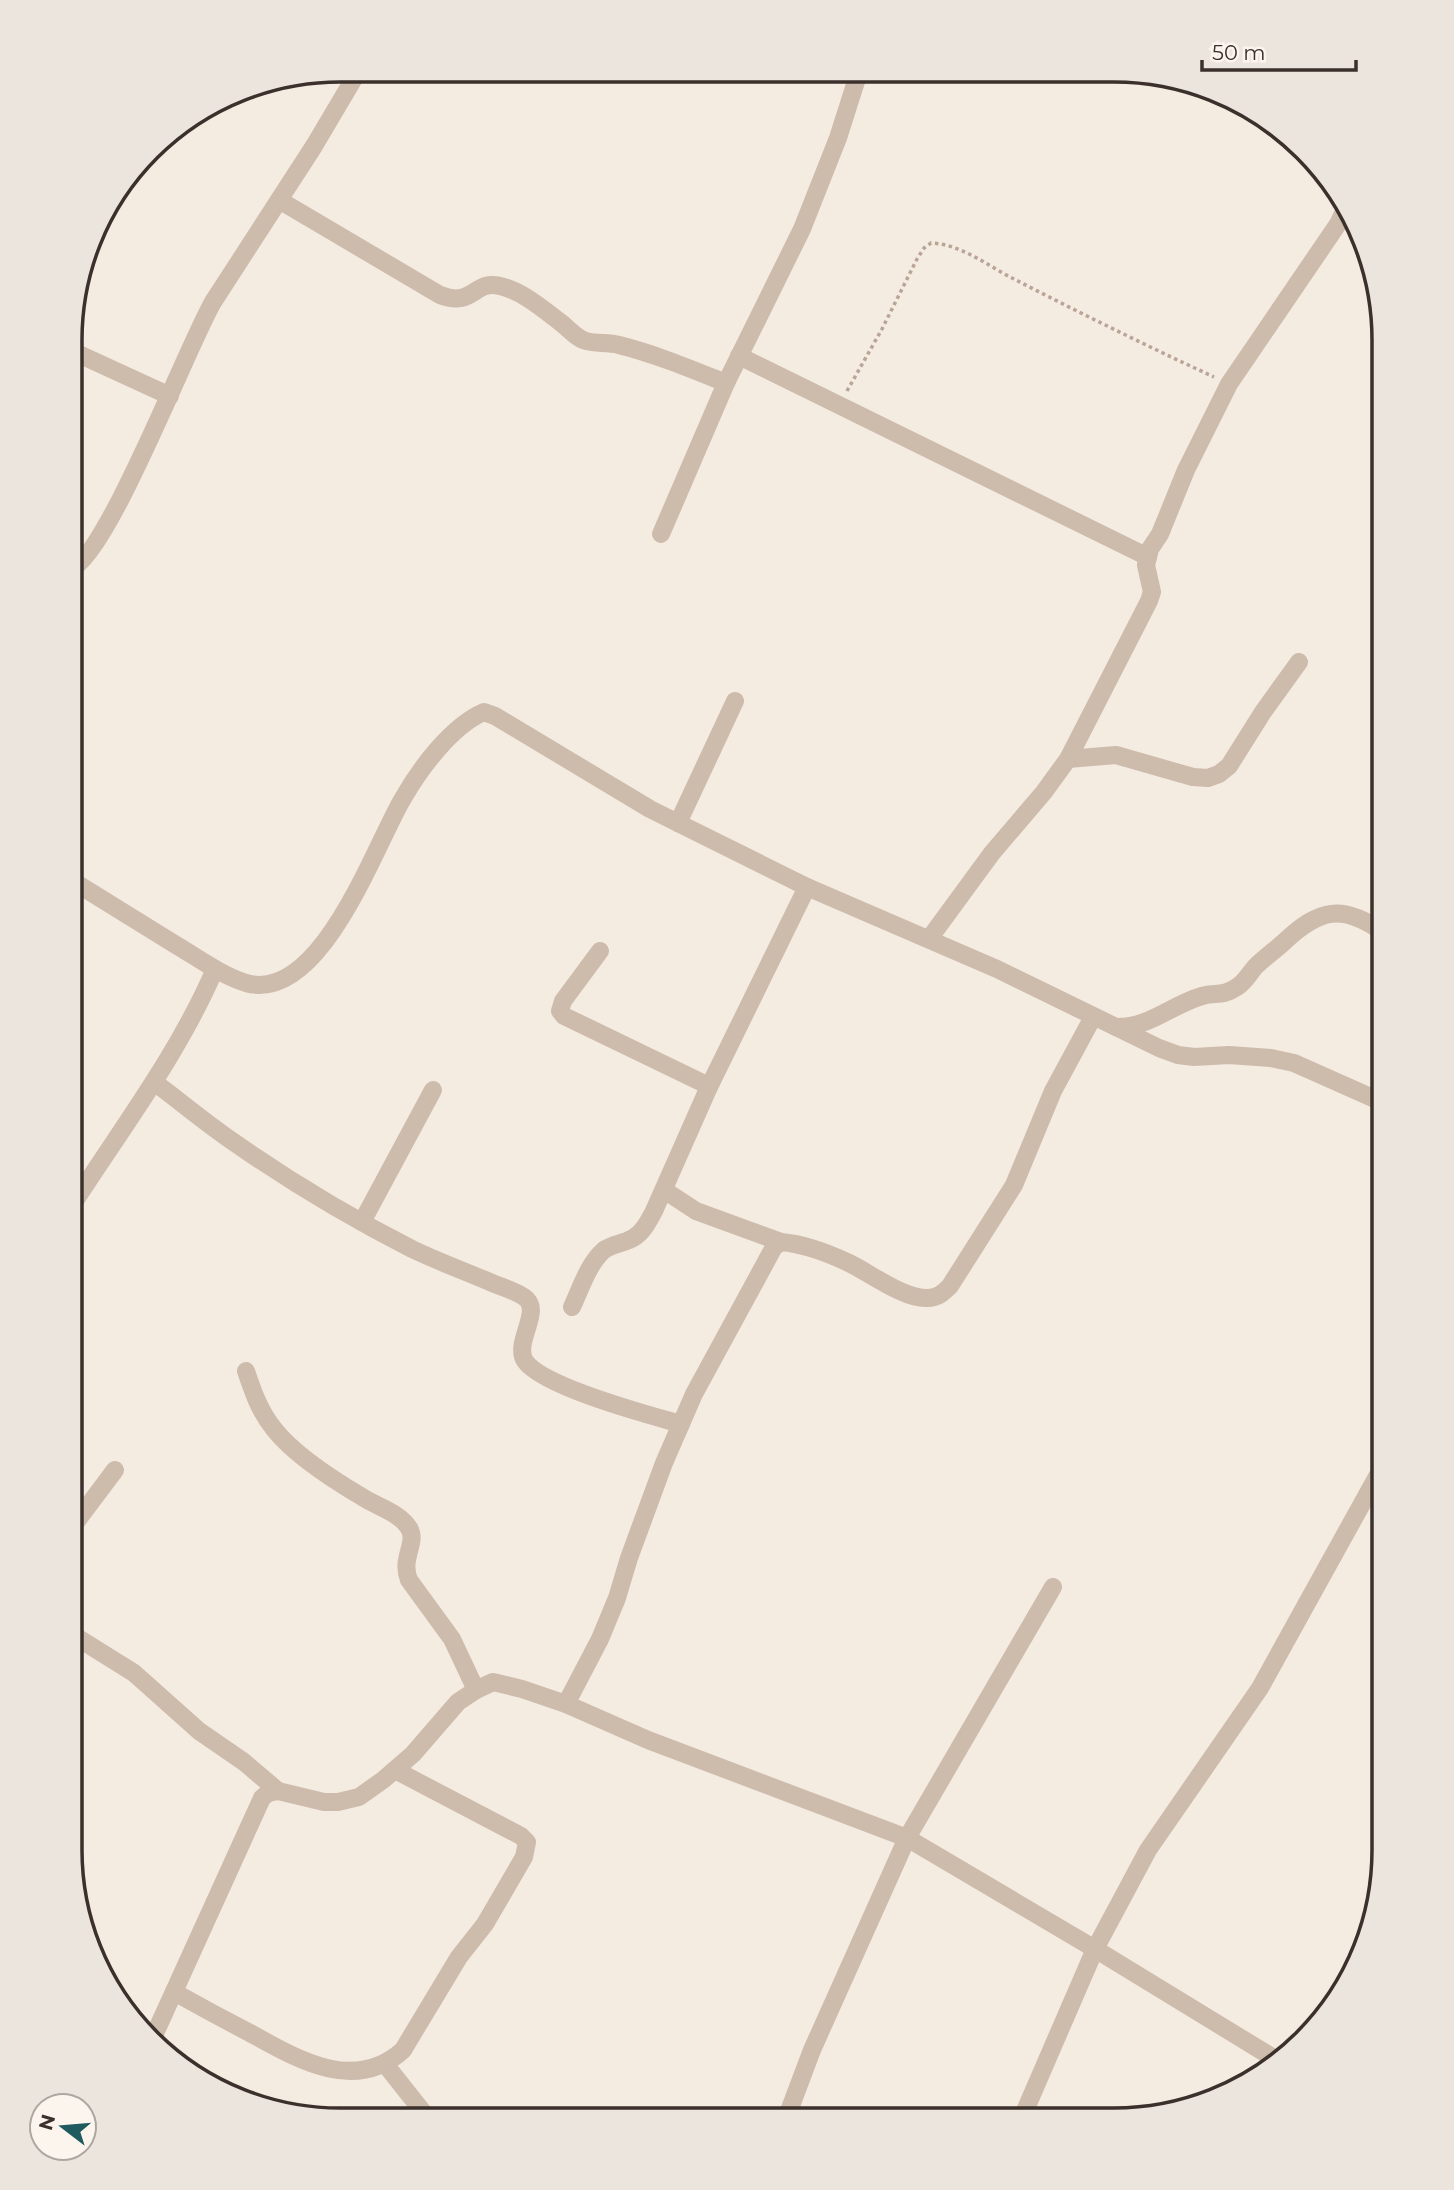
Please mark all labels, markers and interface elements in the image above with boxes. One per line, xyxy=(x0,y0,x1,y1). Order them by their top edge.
scale bar xyxy=(1202,28,1356,72)
text: 50 m xyxy=(1212,40,1266,65)
north arrow xyxy=(28,2092,98,2162)
text: N xyxy=(34,2112,60,2133)

